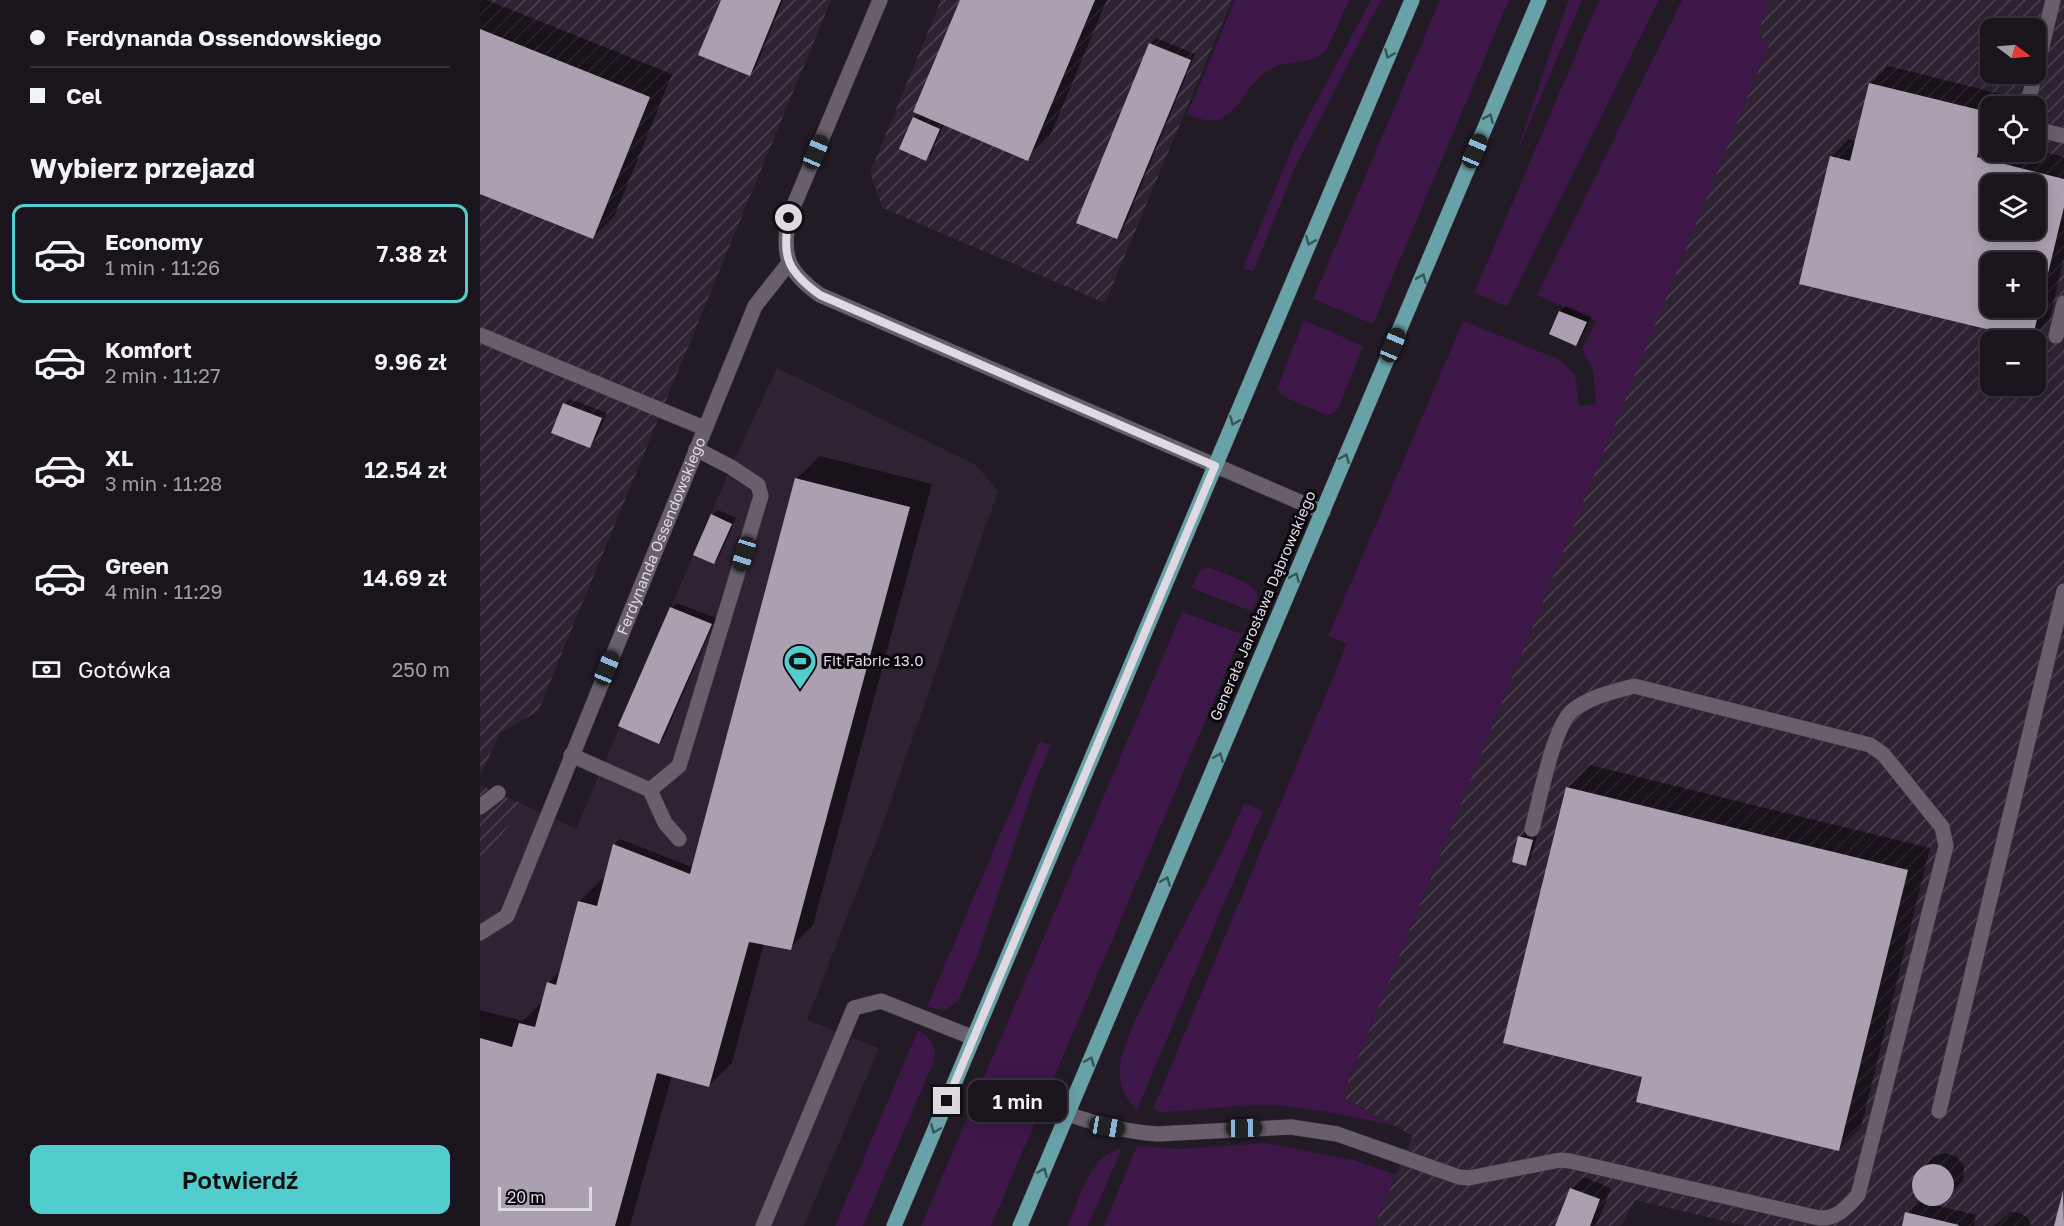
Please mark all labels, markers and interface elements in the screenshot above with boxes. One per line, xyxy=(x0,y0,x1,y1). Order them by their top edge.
north arrow xyxy=(1980,18,2046,84)
map controls xyxy=(1980,18,2046,396)
text: Ferdynanda Ossendowskiego xyxy=(66,24,381,51)
one-way arrow xyxy=(1385,48,1397,59)
text: Cel xyxy=(66,82,102,109)
button: locate xyxy=(1980,96,2046,162)
one-way arrow xyxy=(1482,114,1494,125)
car xyxy=(1460,131,1490,171)
car xyxy=(801,132,831,172)
text: Wybierz przejazd xyxy=(30,152,255,184)
button: layers xyxy=(1980,174,2046,240)
route start xyxy=(775,204,802,231)
icon: car xyxy=(33,227,87,281)
text: Economy xyxy=(105,228,203,255)
one-way arrow xyxy=(1305,235,1317,246)
text: 7.38 zł xyxy=(376,240,447,267)
button: + xyxy=(1980,252,2046,318)
text: 1 min · 11:26 xyxy=(105,255,220,279)
one-way arrow xyxy=(1414,274,1426,285)
car xyxy=(1378,325,1408,365)
button: − xyxy=(1980,330,2046,396)
icon: car xyxy=(33,335,87,389)
text: Komfort xyxy=(105,336,192,363)
text: 9.96 zł xyxy=(374,348,447,375)
text: 2 min · 11:27 xyxy=(105,363,221,387)
one-way arrow xyxy=(1229,415,1241,426)
street label: Ferdynanda Ossendowskiego xyxy=(612,434,709,637)
icon: car xyxy=(33,443,87,497)
text: XL xyxy=(105,444,133,471)
one-way arrow xyxy=(1338,453,1350,464)
text: 12.54 zł xyxy=(364,456,447,483)
text: 3 min · 11:28 xyxy=(105,471,222,495)
street label: Generała Jarosława Dąbrowskiego xyxy=(1205,488,1319,723)
car xyxy=(730,534,758,574)
icon: car xyxy=(33,551,87,605)
text: Green xyxy=(105,552,169,579)
text: 14.69 zł xyxy=(363,564,447,591)
one-way arrow xyxy=(1288,573,1300,584)
text: 4 min · 11:29 xyxy=(105,579,223,603)
sports icon: Fit Fabric 13.0 xyxy=(782,643,818,690)
car xyxy=(592,648,622,688)
place label: Fit Fabric 13.0 xyxy=(823,651,924,669)
icon: cash xyxy=(30,653,63,686)
text: Gotówka xyxy=(78,656,171,683)
text: 250 m xyxy=(392,657,450,681)
one-way arrow xyxy=(1212,752,1224,763)
one-way arrow xyxy=(1159,876,1171,887)
one-way arrow xyxy=(1083,1056,1095,1067)
callout: 1 min xyxy=(968,1080,1067,1122)
route end xyxy=(933,1087,960,1114)
text: 1 min xyxy=(992,1089,1043,1113)
car xyxy=(1088,1115,1126,1139)
car xyxy=(1226,1119,1262,1137)
one-way arrow xyxy=(930,1123,942,1134)
button: Potwierdź xyxy=(30,1145,450,1214)
one-way arrow xyxy=(1036,1167,1048,1178)
scale bar xyxy=(498,1184,592,1212)
text: 20 m xyxy=(507,1187,544,1207)

